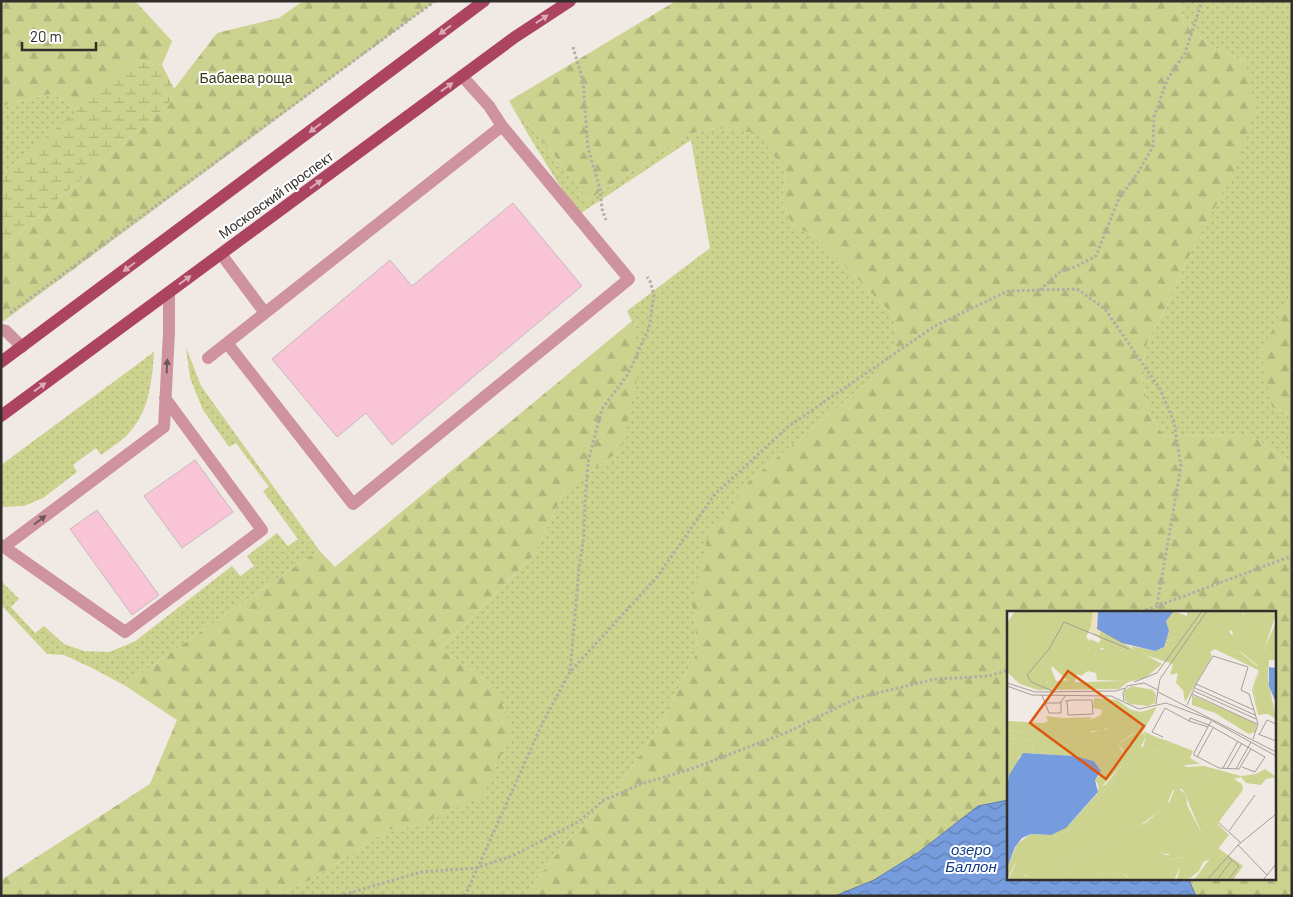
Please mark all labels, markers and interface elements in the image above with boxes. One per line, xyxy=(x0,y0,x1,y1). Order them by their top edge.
one-way arrow xyxy=(536,14,549,24)
scale bar xyxy=(22,20,96,52)
one-way arrow xyxy=(439,25,452,36)
text: 20 m xyxy=(30,27,62,45)
park label: Бабаева роща xyxy=(200,69,293,86)
one-way arrow xyxy=(440,82,453,93)
one-way arrow xyxy=(309,122,322,133)
street label: Московский проспект xyxy=(215,147,337,242)
one-way arrow xyxy=(309,179,323,189)
one-way arrow xyxy=(122,262,136,272)
one-way arrow xyxy=(178,275,192,285)
one-way arrow xyxy=(164,358,172,374)
one-way arrow xyxy=(34,382,47,392)
one-way arrow xyxy=(33,514,46,525)
inset map xyxy=(1007,611,1276,880)
water label: озеро Баллон xyxy=(945,840,997,875)

